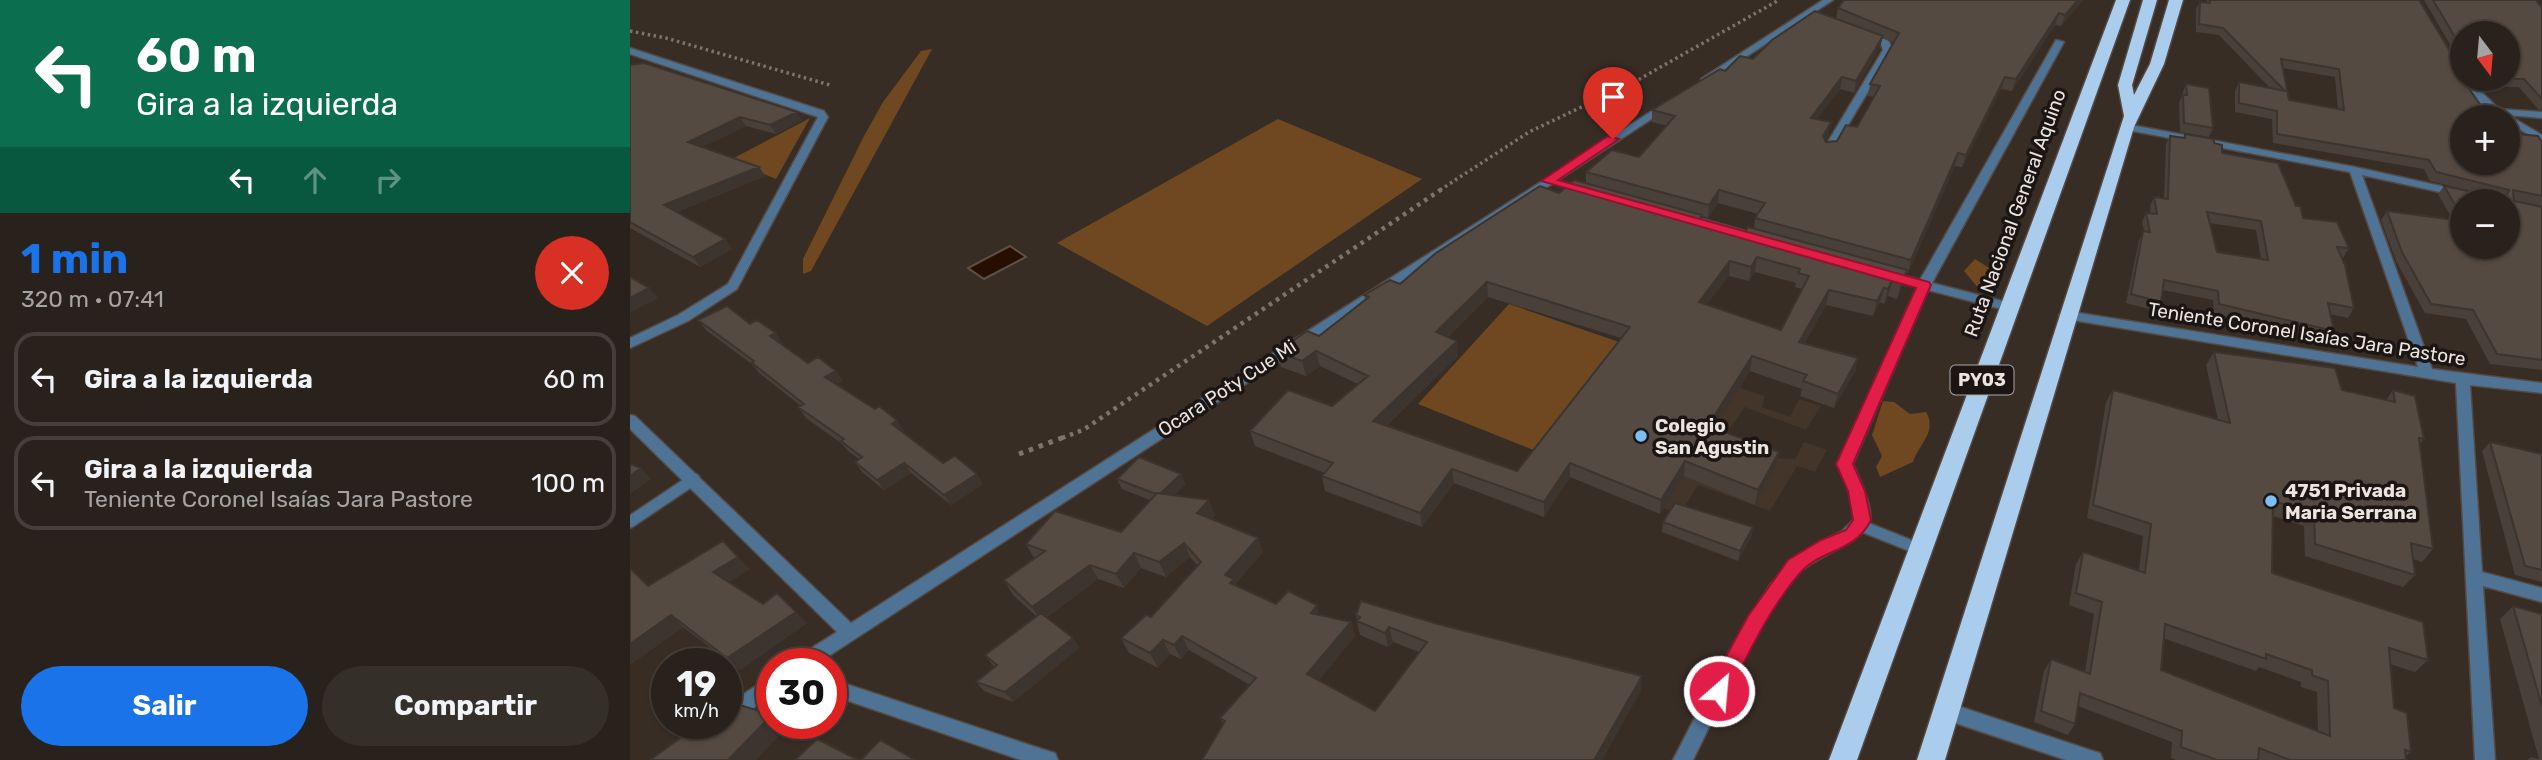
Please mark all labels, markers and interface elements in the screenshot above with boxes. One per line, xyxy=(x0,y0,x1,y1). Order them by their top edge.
north arrow xyxy=(2450,21,2520,91)
map controls xyxy=(2450,21,2520,259)
text: 60 m xyxy=(136,26,257,84)
icon: left xyxy=(21,28,112,119)
pin xyxy=(1583,67,1643,139)
icon: arrive xyxy=(1594,78,1632,116)
text: Gira a la izquierda xyxy=(136,85,398,123)
street label: Ruta Nacional General Aquino xyxy=(1959,86,2071,340)
button: + xyxy=(2450,105,2520,175)
icon: left xyxy=(223,161,261,199)
icon: ahead xyxy=(296,161,334,199)
icon: right xyxy=(369,161,407,199)
button: − xyxy=(2450,189,2520,259)
text: 1 min xyxy=(21,234,128,284)
button: close xyxy=(535,236,609,310)
text: 320 m · 07:41 xyxy=(21,285,164,313)
street label: Teniente Coronel Isaías Jara Pastore xyxy=(2147,298,2467,370)
street label: Ocara Poty Cue Mi xyxy=(1154,335,1300,441)
icon: left xyxy=(25,360,63,398)
text: Gira a la izquierda xyxy=(84,364,313,395)
text: 60 m xyxy=(543,364,605,395)
road number: PY03 xyxy=(1950,366,2014,394)
place label: Colegio San Agustin xyxy=(1655,414,1769,459)
marker: Colegio San Agustin xyxy=(1633,428,1649,444)
text: Gira a la izquierda xyxy=(84,454,313,485)
icon: left xyxy=(25,464,63,502)
text: 100 m xyxy=(531,468,605,499)
place label: 4751 Privada Maria Serrana xyxy=(2285,479,2417,524)
text: Teniente Coronel Isaías Jara Pastore xyxy=(84,485,473,513)
marker: 4751 Privada Maria Serrana xyxy=(2263,493,2279,509)
speed limit sign: 30 xyxy=(756,648,847,739)
position arrow xyxy=(1682,654,1756,728)
text: 19 xyxy=(677,663,716,705)
button: Salir xyxy=(21,666,308,746)
button: Compartir xyxy=(322,666,609,746)
text: km/h xyxy=(674,700,719,722)

